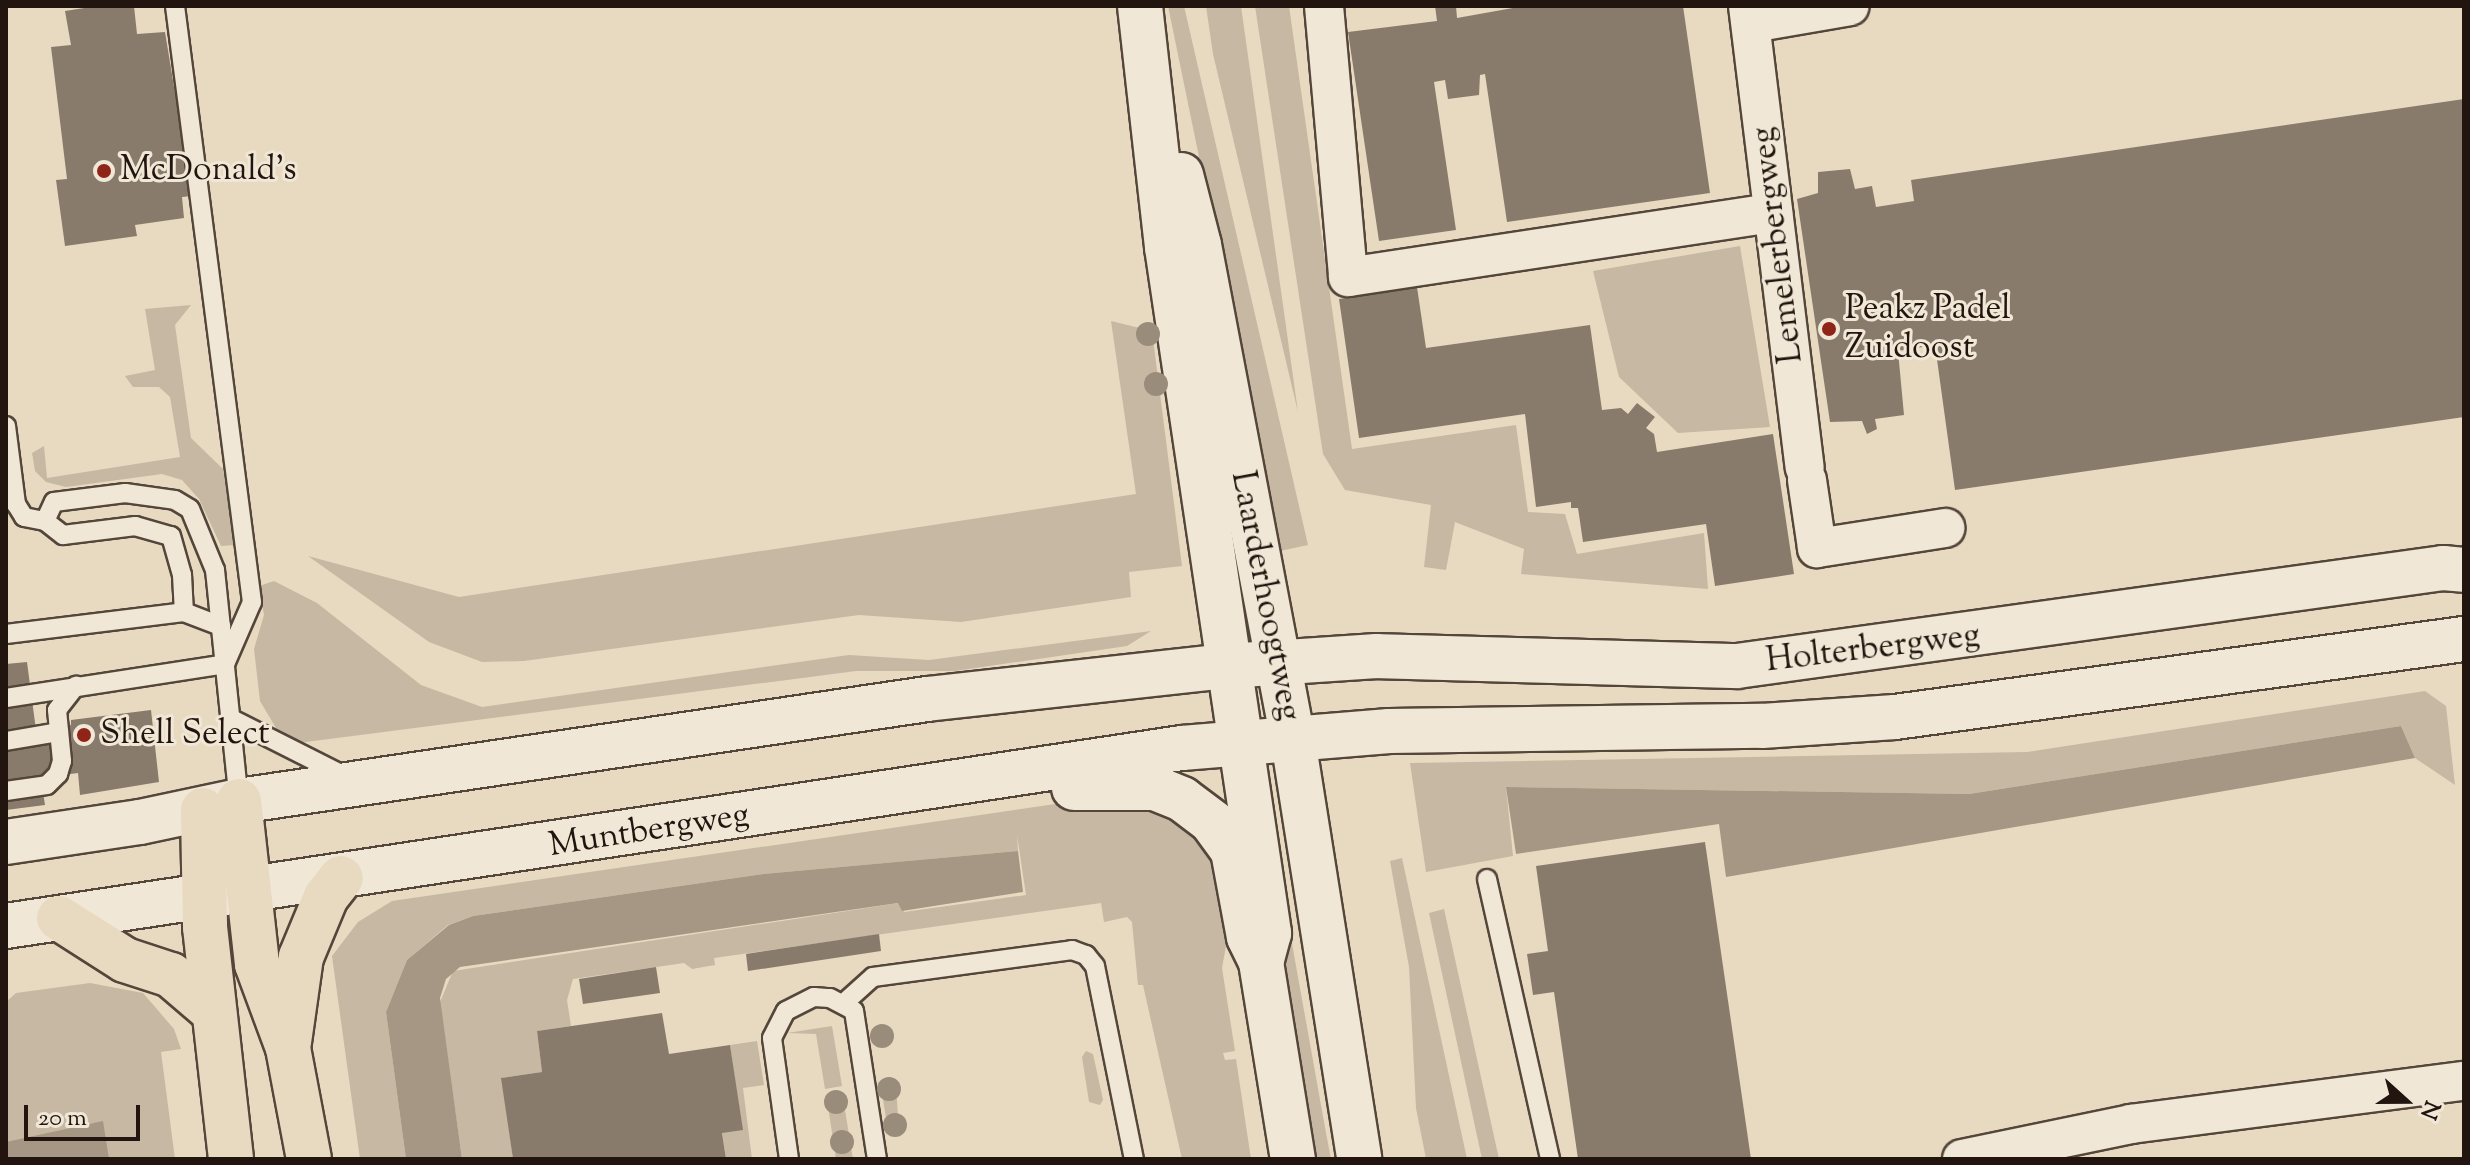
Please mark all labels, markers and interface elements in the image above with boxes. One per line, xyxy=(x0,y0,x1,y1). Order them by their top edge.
street label: Lemelerbergweg xyxy=(1743,124,1813,366)
place label: McDonald's xyxy=(120,151,297,191)
marker: McDonald's xyxy=(95,162,113,180)
place label: Peakz Padel Zuidoost xyxy=(1845,289,2011,368)
marker: Peakz Padel Zuidoost xyxy=(1820,320,1838,338)
street label: Laarderhoogtweg xyxy=(1221,468,1309,724)
street label: Holterbergweg xyxy=(1764,616,1982,682)
place label: Shell Select xyxy=(100,715,270,755)
marker: Shell Select xyxy=(75,726,93,744)
street label: Muntbergweg xyxy=(546,795,752,867)
north arrow xyxy=(2366,1061,2446,1141)
scale bar xyxy=(28,1089,144,1139)
text: N xyxy=(2410,1096,2446,1124)
text: 20 m xyxy=(38,1102,87,1136)

